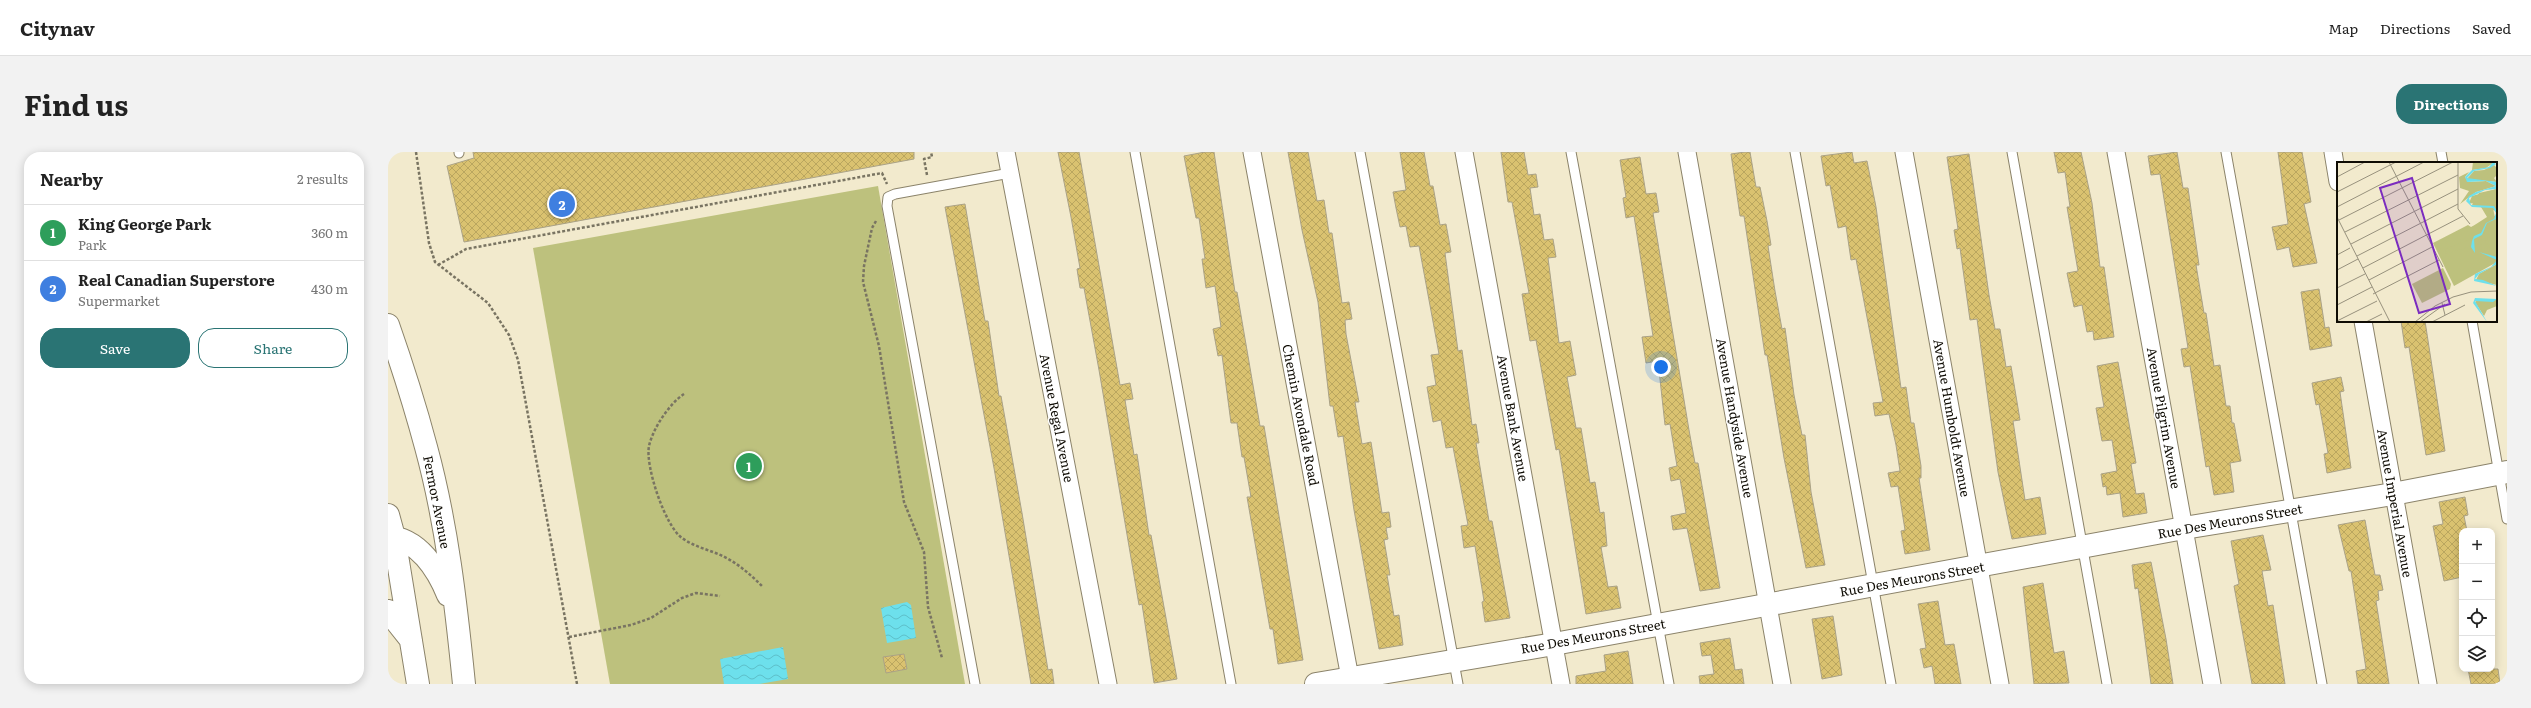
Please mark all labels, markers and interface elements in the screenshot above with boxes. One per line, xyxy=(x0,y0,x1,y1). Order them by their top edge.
text: Citynav xyxy=(20,14,95,42)
text: Map xyxy=(2328,18,2358,38)
text: Directions xyxy=(2380,18,2450,38)
text: Saved xyxy=(2472,18,2511,38)
text: Find us xyxy=(24,83,128,125)
button: Directions xyxy=(2396,84,2507,124)
inset map xyxy=(2337,162,2497,322)
text: Nearby xyxy=(40,166,103,191)
text: 2 results xyxy=(297,169,348,188)
pin: 2 xyxy=(549,189,575,219)
text: King George Park xyxy=(78,212,211,235)
text: 1 xyxy=(50,223,56,242)
text: 360 m xyxy=(311,223,348,242)
text: Park xyxy=(78,235,107,254)
text: Real Canadian Superstore xyxy=(78,268,275,291)
text: 2 xyxy=(50,279,56,298)
text: 430 m xyxy=(311,279,348,298)
text: Supermarket xyxy=(78,291,160,310)
button: Save xyxy=(40,328,190,368)
button: Share xyxy=(198,328,348,368)
street label: Avenue Handyside Avenue xyxy=(1712,336,1759,500)
street label: Avenue Humboldt Avenue xyxy=(1929,337,1976,499)
street label: Chemin Avondale Road xyxy=(1278,342,1325,487)
street label: Avenue Pilgrim Avenue xyxy=(2143,346,2186,490)
street label: Avenue Regal Avenue xyxy=(1036,352,1079,484)
street label: Avenue Bank Avenue xyxy=(1493,353,1534,483)
your location xyxy=(1651,357,1671,377)
street label: Avenue Imperial Avenue xyxy=(2373,427,2418,579)
pin: 1 xyxy=(736,451,762,481)
street label: Fermor Avenue xyxy=(419,454,456,550)
street label: Rue Des Meurons Street xyxy=(2156,498,2305,543)
map controls xyxy=(2459,528,2495,672)
button: + xyxy=(2459,528,2495,564)
street label: Rue Des Meurons Street xyxy=(1838,556,1987,601)
button: − xyxy=(2459,564,2495,600)
button: locate xyxy=(2459,600,2495,636)
street label: Rue Des Meurons Street xyxy=(1519,613,1668,658)
button: layers xyxy=(2459,636,2495,672)

